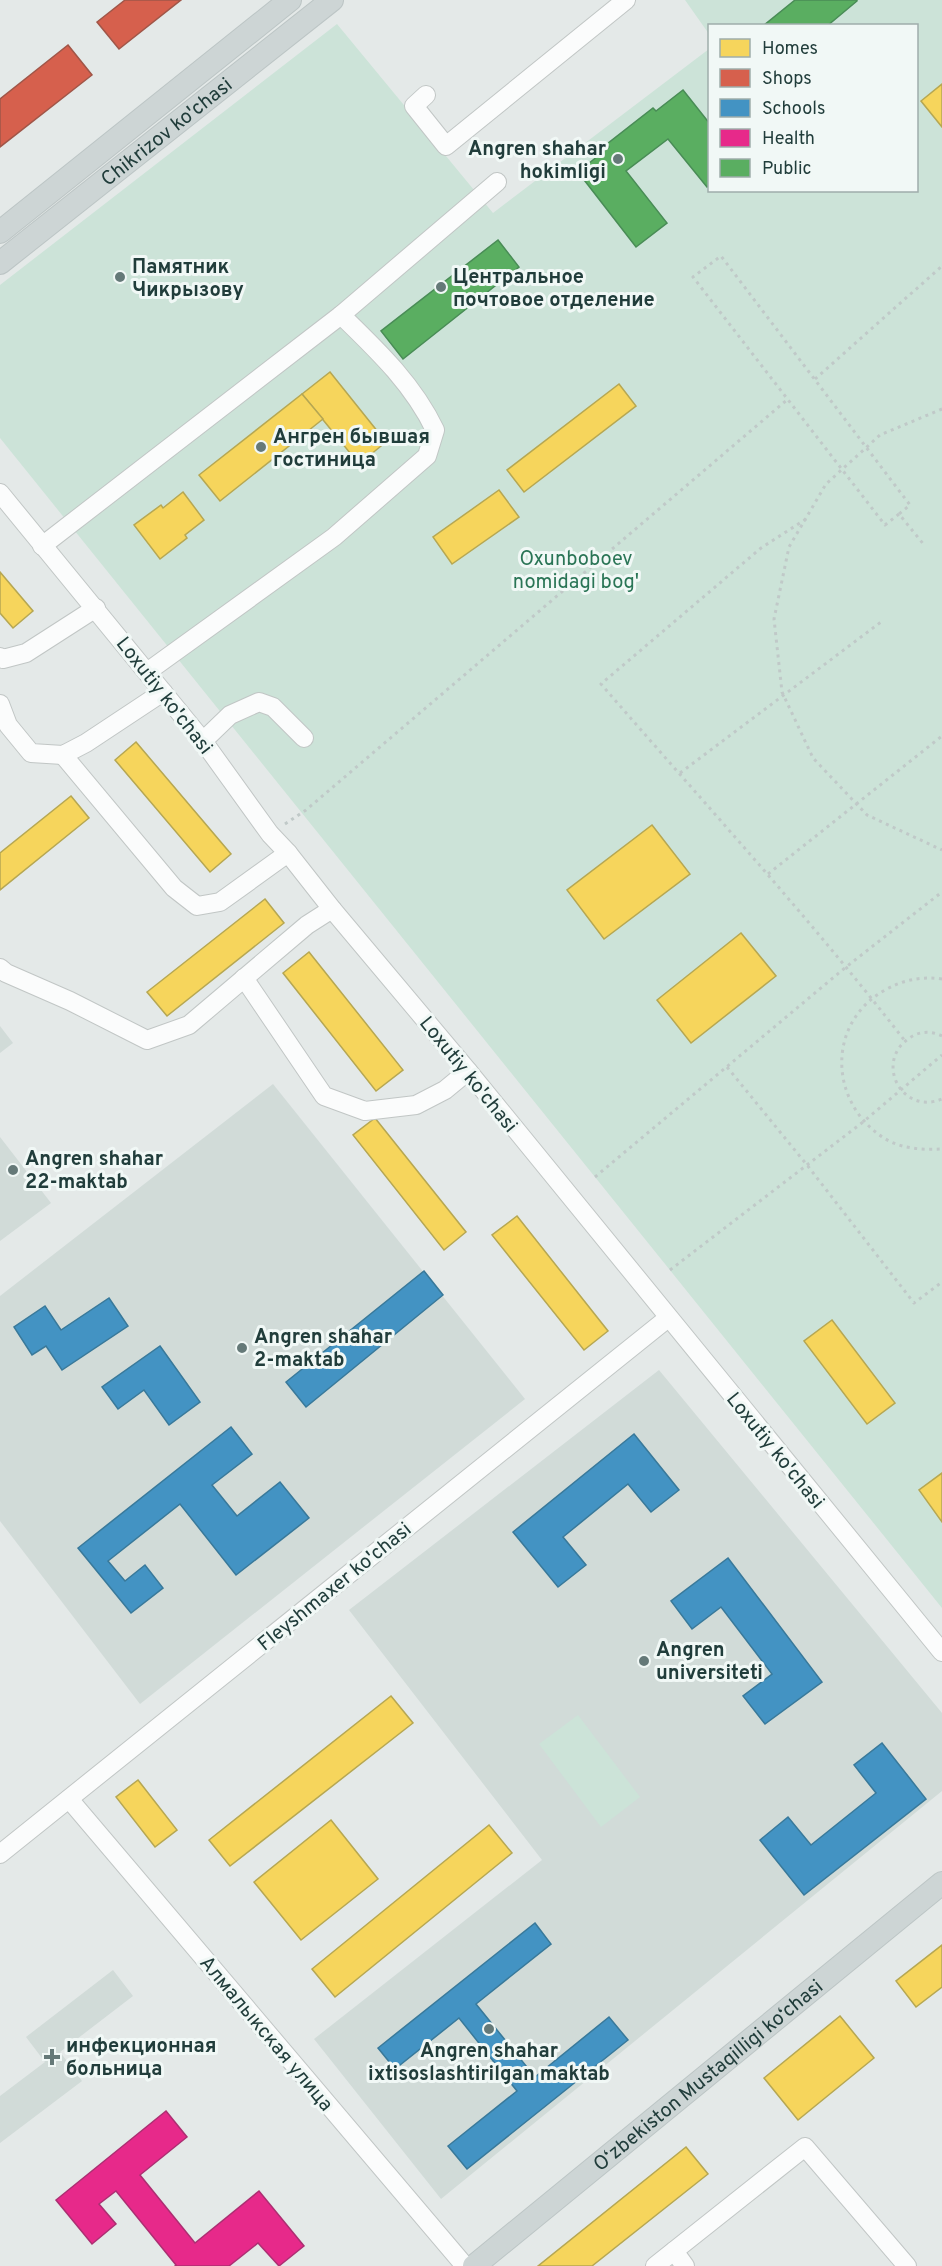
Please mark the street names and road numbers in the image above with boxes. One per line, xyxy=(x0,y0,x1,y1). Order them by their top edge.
street label: Chikrizov ko'chasi xyxy=(96,73,238,193)
street label: Loxutiy ko'chasi xyxy=(109,632,218,760)
street label: Loxutiy ko'chasi xyxy=(412,1012,522,1139)
street label: Loxutiy ko'chasi xyxy=(719,1388,829,1515)
street label: Fleyshmaxer ko'chasi xyxy=(253,1517,418,1658)
street label: Алмалыкская улица xyxy=(193,1951,338,2117)
street label: O‘zbekiston Mustaqilligi ko‘chasi xyxy=(589,1974,829,2178)

